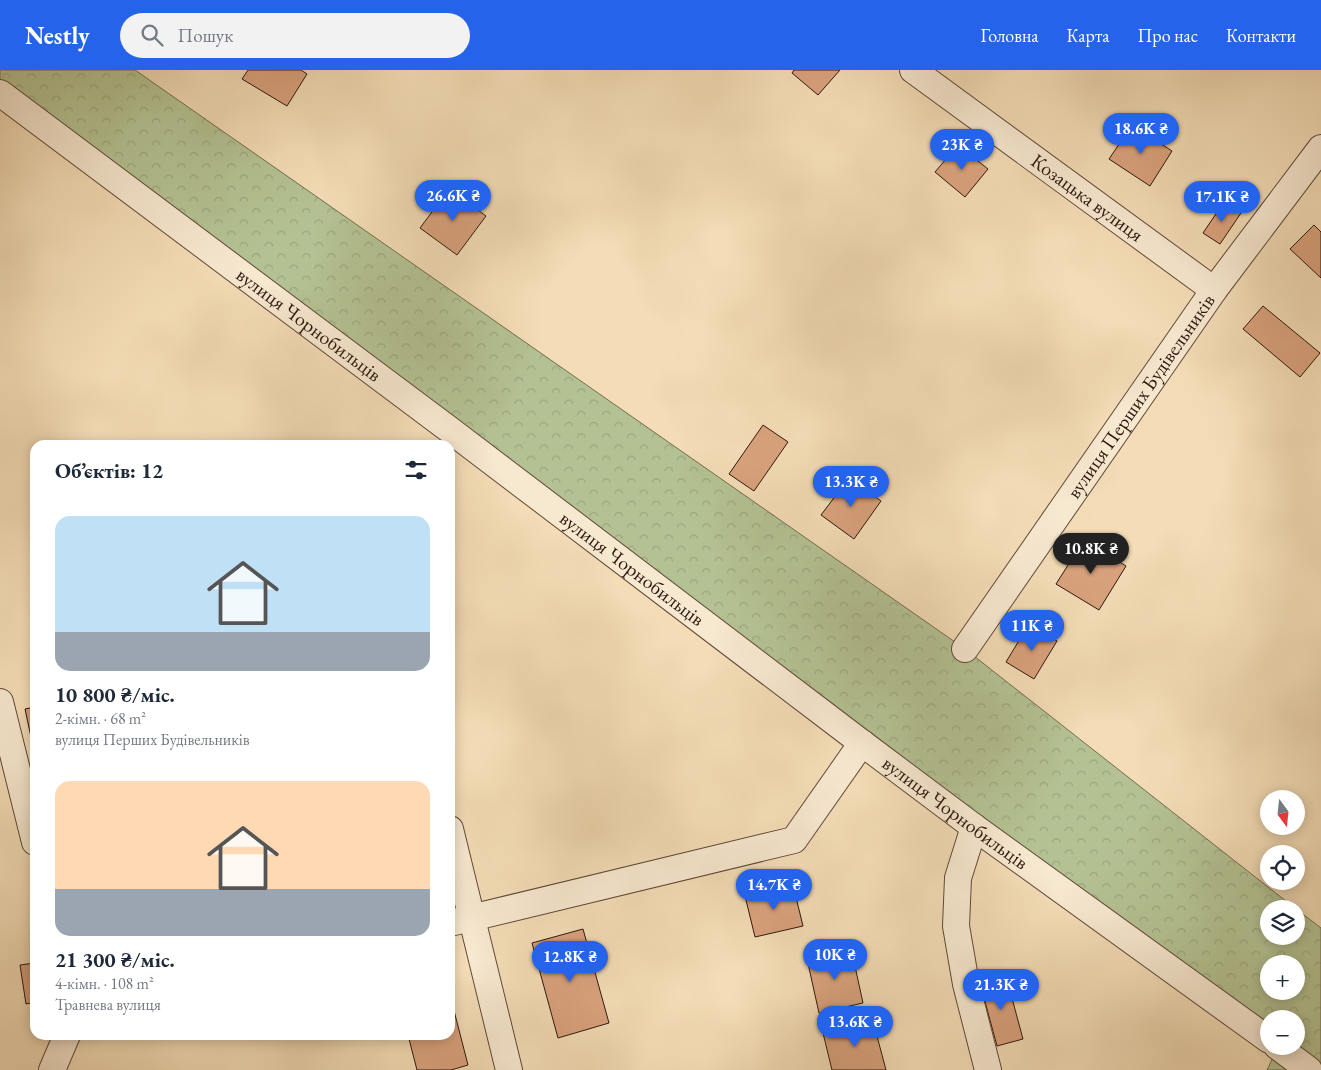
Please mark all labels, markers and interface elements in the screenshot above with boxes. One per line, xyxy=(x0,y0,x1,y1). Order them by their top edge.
search box xyxy=(120,13,470,58)
text: Nestly xyxy=(25,20,90,51)
icon: search xyxy=(138,21,166,49)
text: Пошук xyxy=(178,23,233,48)
text: Головна xyxy=(981,24,1038,47)
text: Карта xyxy=(1066,24,1109,47)
text: Про нас xyxy=(1137,24,1198,47)
text: Контакти xyxy=(1226,24,1296,47)
pin: 18.6K ₴ xyxy=(1095,112,1187,155)
text: 18.6K ₴ xyxy=(1114,118,1168,139)
pin: 23K ₴ xyxy=(927,128,997,171)
text: 23K ₴ xyxy=(941,134,983,155)
street label: Козацька вулиця xyxy=(1026,148,1149,247)
pin: 26.6K ₴ xyxy=(407,180,499,222)
pin: 17.1K ₴ xyxy=(1176,180,1268,223)
text: 26.6K ₴ xyxy=(426,185,480,206)
text: 17.1K ₴ xyxy=(1195,186,1249,207)
street label: вулиця Чорнобильців xyxy=(231,261,387,387)
street label: вулиця Перших Будівельників xyxy=(1061,289,1221,503)
icon: filters xyxy=(402,456,430,484)
text: Об’єктів: 12 xyxy=(55,457,163,484)
pin: 13.3K ₴ xyxy=(805,466,897,508)
text: 13.3K ₴ xyxy=(824,471,878,492)
street label: вулиця Чорнобильців xyxy=(555,505,710,632)
pin: 10.8K ₴ xyxy=(1045,532,1137,575)
text: 10.8K ₴ xyxy=(1064,538,1118,559)
icon: home xyxy=(198,548,288,638)
pin: 11K ₴ xyxy=(997,610,1067,652)
text: 11K ₴ xyxy=(1011,615,1053,636)
text: 10 800 ₴/міс. xyxy=(55,681,175,708)
text: 2-кімн. · 68 m² xyxy=(55,708,146,729)
text: вулиця Перших Будівельників xyxy=(55,729,250,750)
street label: вулиця Чорнобильців xyxy=(877,750,1033,875)
north arrow xyxy=(1260,790,1305,835)
map controls xyxy=(1260,790,1305,1055)
icon: home xyxy=(198,813,288,903)
button: locate xyxy=(1260,845,1305,890)
pin: 14.7K ₴ xyxy=(728,868,820,911)
text: 14.7K ₴ xyxy=(747,874,801,895)
button: layers xyxy=(1260,900,1305,945)
pin: 10K ₴ xyxy=(800,938,870,981)
pin: 12.8K ₴ xyxy=(524,940,616,983)
text: 10K ₴ xyxy=(814,944,856,965)
text: 21 300 ₴/міс. xyxy=(55,946,175,973)
text: 12.8K ₴ xyxy=(543,946,597,967)
button: + xyxy=(1260,955,1305,1000)
pin: 21.3K ₴ xyxy=(955,968,1047,1011)
text: 4-кімн. · 108 m² xyxy=(55,973,154,994)
text: 21.3K ₴ xyxy=(974,974,1028,995)
text: Травнева вулиця xyxy=(55,994,161,1015)
pin: 13.6K ₴ xyxy=(809,1006,901,1048)
button: − xyxy=(1260,1010,1305,1055)
text: 13.6K ₴ xyxy=(828,1011,882,1032)

